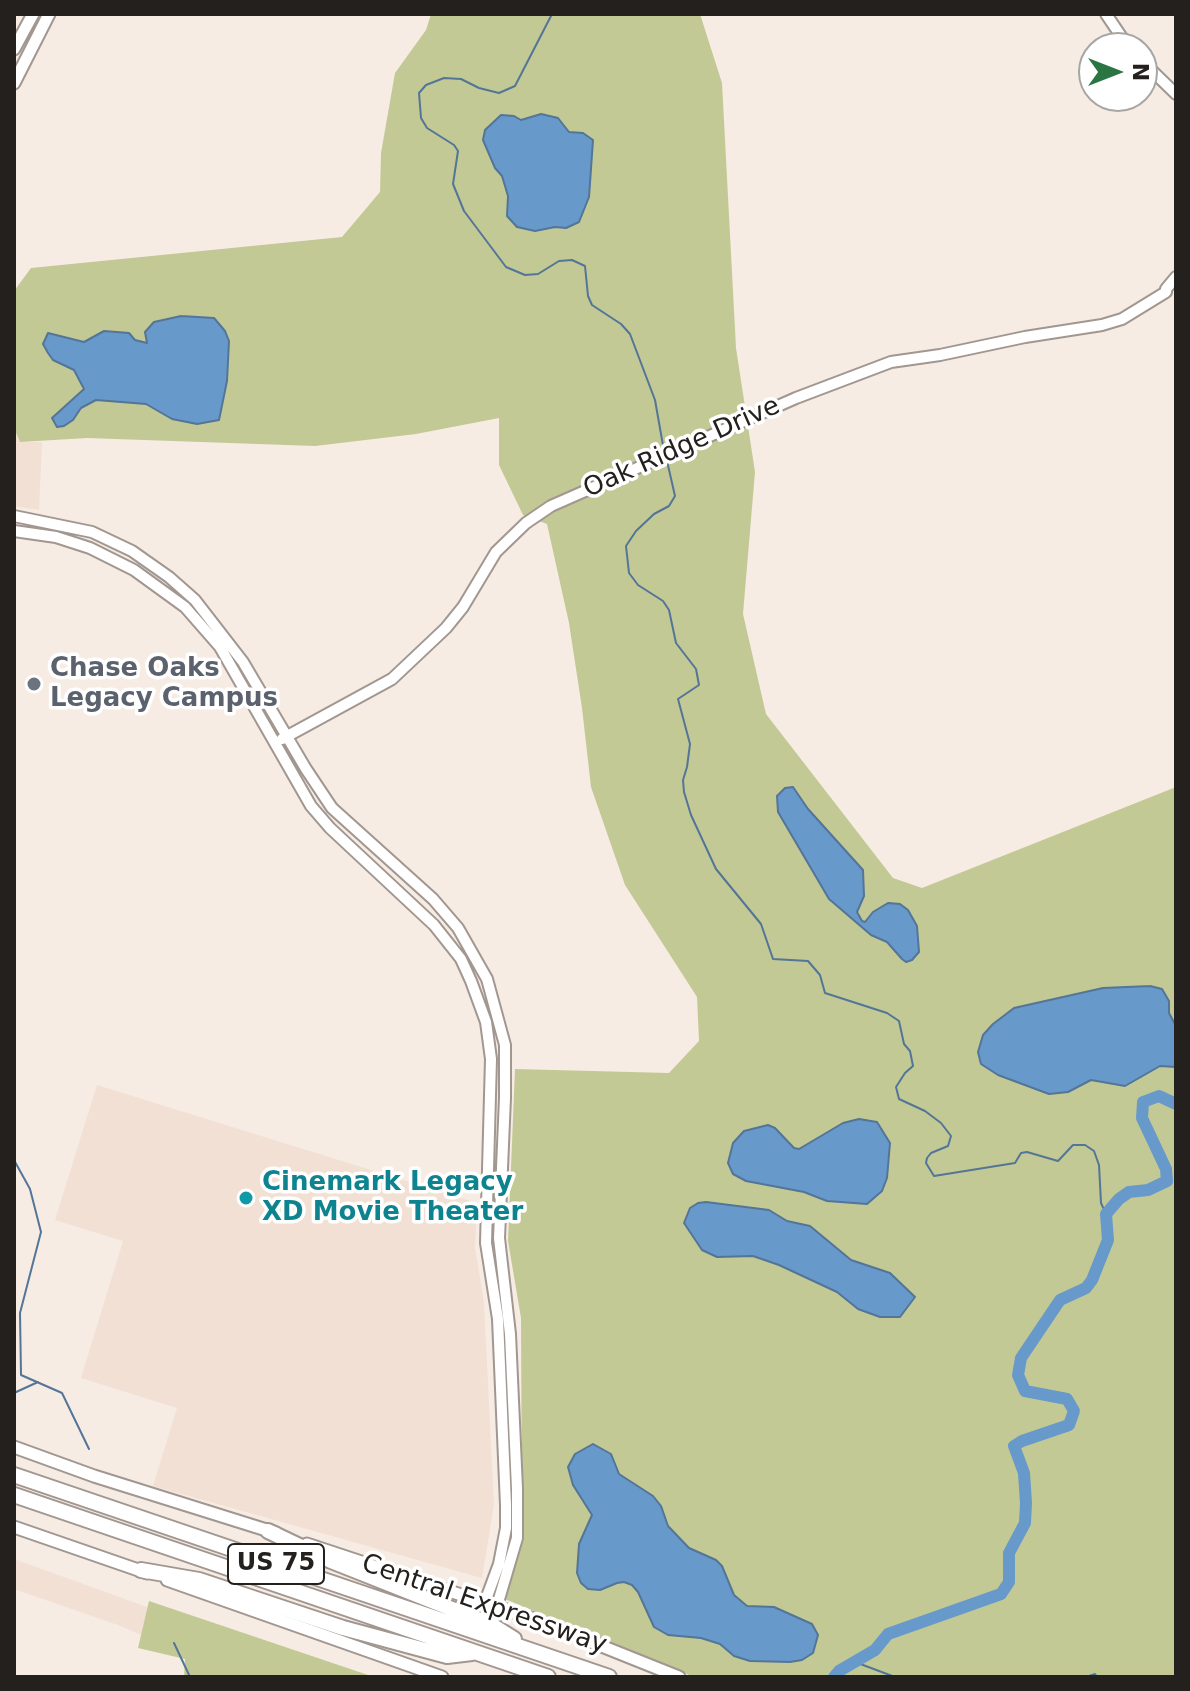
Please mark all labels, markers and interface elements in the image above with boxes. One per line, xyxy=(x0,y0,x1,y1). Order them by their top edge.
north arrow xyxy=(1078,32,1158,112)
text: N xyxy=(1128,63,1153,81)
street label: Oak Ridge Drive xyxy=(579,391,785,505)
place label: Chase Oaks Legacy Campus xyxy=(50,653,278,714)
marker: Chase Oaks Legacy Campus xyxy=(25,675,43,693)
place label: Cinemark Legacy XD Movie Theater xyxy=(262,1167,523,1228)
marker: Cinemark Legacy XD Movie Theater xyxy=(237,1189,255,1207)
road number: US 75 xyxy=(228,1544,324,1584)
street label: Central Expressway xyxy=(357,1548,611,1662)

